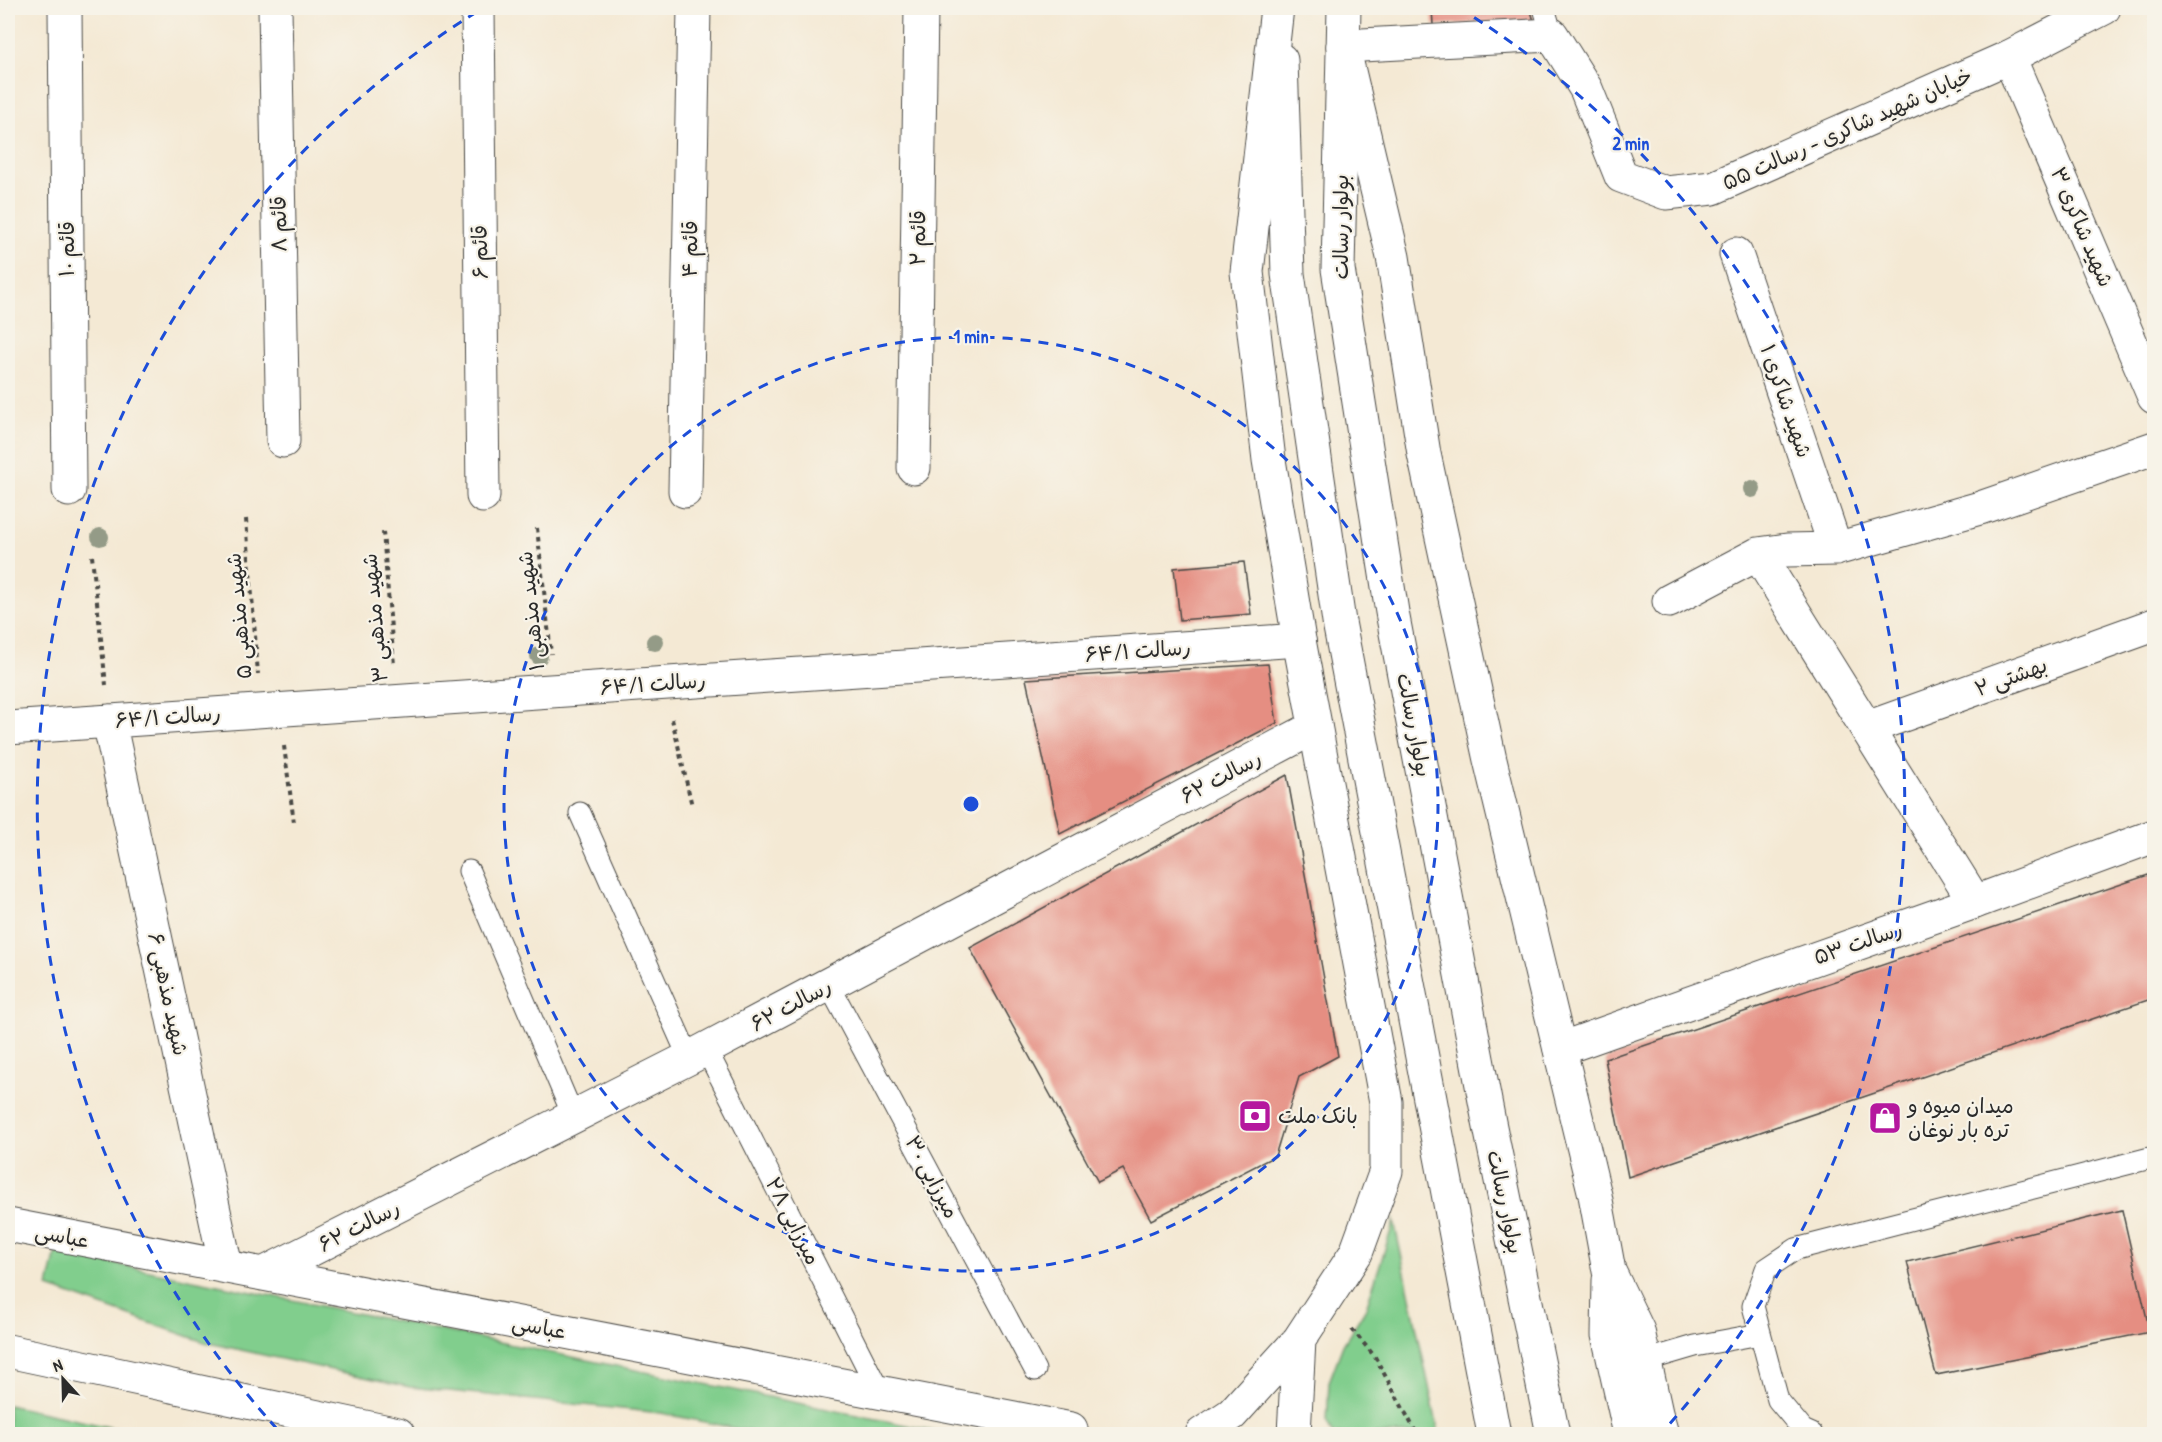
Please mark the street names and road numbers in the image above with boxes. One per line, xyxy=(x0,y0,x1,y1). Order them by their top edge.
street label: خیابان شهید شاکری - رسالت ۵۵ xyxy=(1717,60,1976,197)
street label: شهید شاکری ۳ xyxy=(2044,162,2121,291)
street label: بولوار رسالت xyxy=(1326,174,1355,280)
street label: قائم ۸ xyxy=(264,196,295,252)
street label: قائم ۲ xyxy=(903,210,934,266)
street label: قائم ۴ xyxy=(675,220,706,278)
street label: قائم ۱۰ xyxy=(52,221,83,277)
street label: قائم ۶ xyxy=(465,225,496,279)
street label: شهید شاکری ۱ xyxy=(1754,340,1819,461)
street label: شهید مذهبی ۱ xyxy=(510,550,551,672)
street label: شهید مذهبی ۵ xyxy=(219,552,258,680)
street label: شهید مذهبی ۳ xyxy=(354,552,395,684)
street label: رسالت ۶۴/۱ xyxy=(1084,632,1192,669)
street label: بهشتی ۲ xyxy=(1970,650,2051,703)
street label: رسالت ۶۴/۱ xyxy=(599,665,707,702)
street label: بولوار رسالت xyxy=(1390,670,1439,779)
street label: رسالت ۶۴/۱ xyxy=(114,698,222,735)
street label: رسالت ۶۲ xyxy=(1175,743,1266,810)
street label: رسالت ۵۳ xyxy=(1810,914,1906,971)
street label: شهید مذهبی ۶ xyxy=(141,930,196,1058)
street label: رسالت ۶۲ xyxy=(745,971,836,1038)
street label: میرزایی ۳۰ xyxy=(899,1130,966,1223)
street label: بولوار رسالت xyxy=(1480,1147,1531,1256)
street label: میرزایی ۲۸ xyxy=(759,1172,828,1270)
street label: رسالت ۶۲ xyxy=(313,1193,405,1258)
street label: عباسی xyxy=(33,1216,91,1255)
street label: عباسی xyxy=(510,1307,568,1346)

